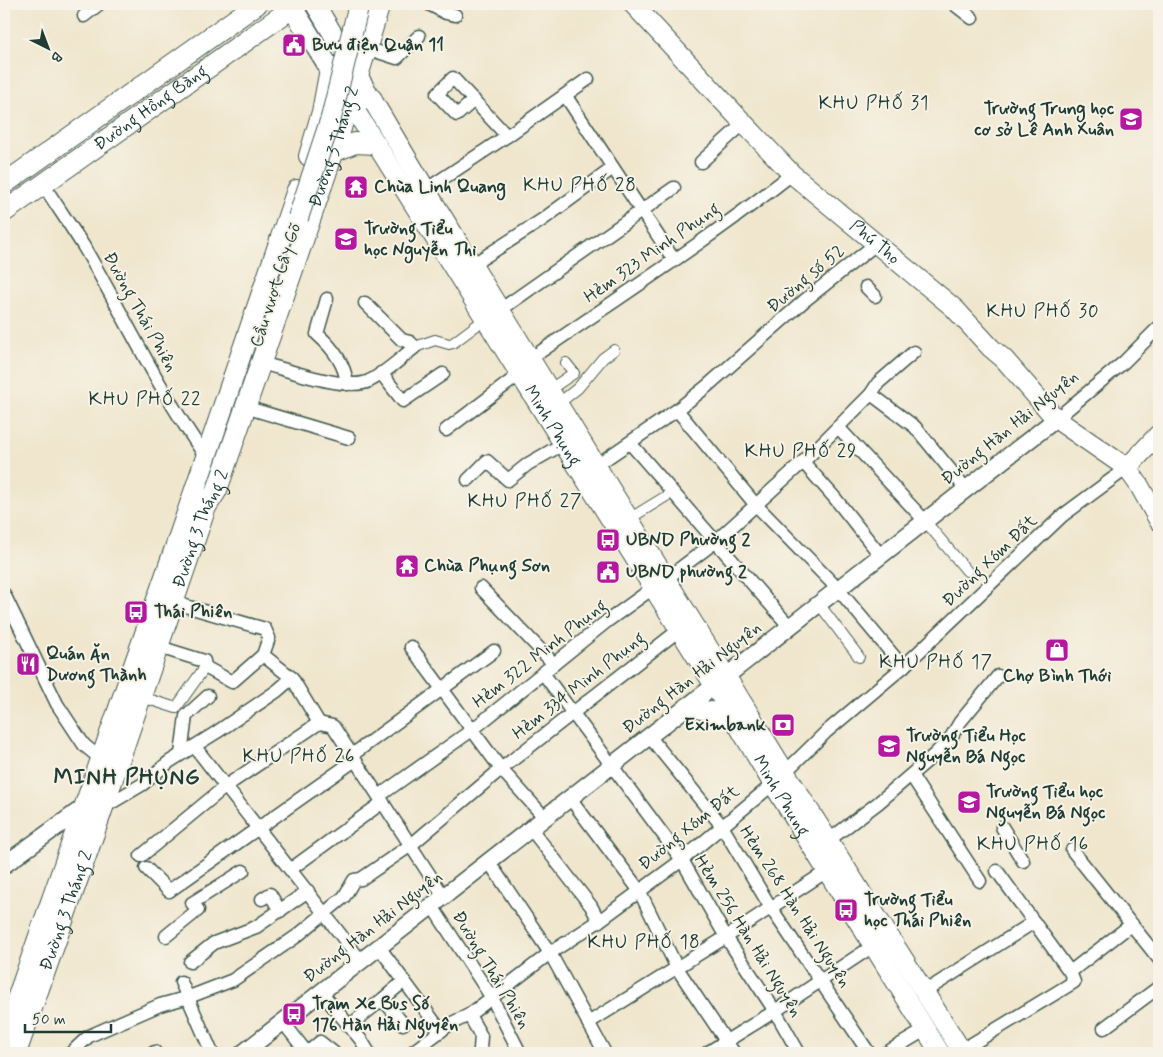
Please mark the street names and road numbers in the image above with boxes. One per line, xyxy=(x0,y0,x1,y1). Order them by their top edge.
street label: Đường Hồng Bàng xyxy=(89,59,214,157)
street label: Đường 3 Tháng 2 xyxy=(303,83,365,211)
street label: Hẻm 323 Minh Phụng xyxy=(579,197,726,311)
street label: Phú Thọ xyxy=(844,214,905,270)
street label: Cầu vượt Cây Gõ xyxy=(245,219,307,351)
street label: Đường số 52 xyxy=(762,239,851,320)
street label: Đường Thái Phiên xyxy=(95,248,183,377)
street label: Đường Hàn Hải Nguyên xyxy=(936,365,1085,492)
street label: Minh Phụng xyxy=(518,381,587,472)
street label: Đường 3 Tháng 2 xyxy=(167,467,235,591)
street label: Đường Xóm Đất xyxy=(937,509,1044,614)
street label: Hẻm 322 Minh Phụng xyxy=(468,594,613,716)
street label: Đường Hàn Hải Nguyên xyxy=(618,616,768,741)
street label: Hẻm 334 Minh Phụng xyxy=(508,627,652,747)
street label: Minh Phụng xyxy=(747,751,815,843)
street label: Đường Xóm Đất xyxy=(633,780,746,878)
street label: Hẻm 268 Hàn Hải Nguyên xyxy=(732,821,857,994)
street label: Đường 3 Tháng 2 xyxy=(34,847,99,974)
street label: Hẻm 256 Hàn Hải Nguyên xyxy=(686,850,808,1023)
street label: Đường Hàn Hải Nguyên xyxy=(299,865,449,990)
street label: Đường Thái Phiên xyxy=(445,906,536,1035)

